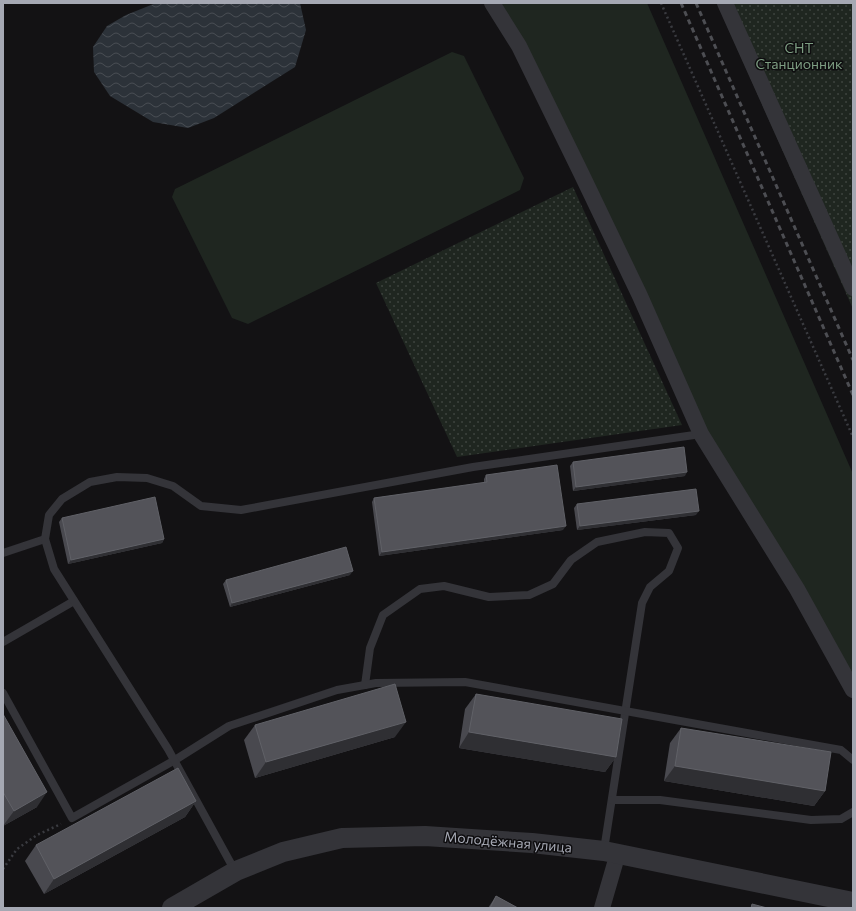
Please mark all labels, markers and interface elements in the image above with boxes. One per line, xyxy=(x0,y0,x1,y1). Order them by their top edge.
park label: СНТ Станционник xyxy=(755,39,843,72)
street label: Молодёжная улица xyxy=(443,827,573,856)

